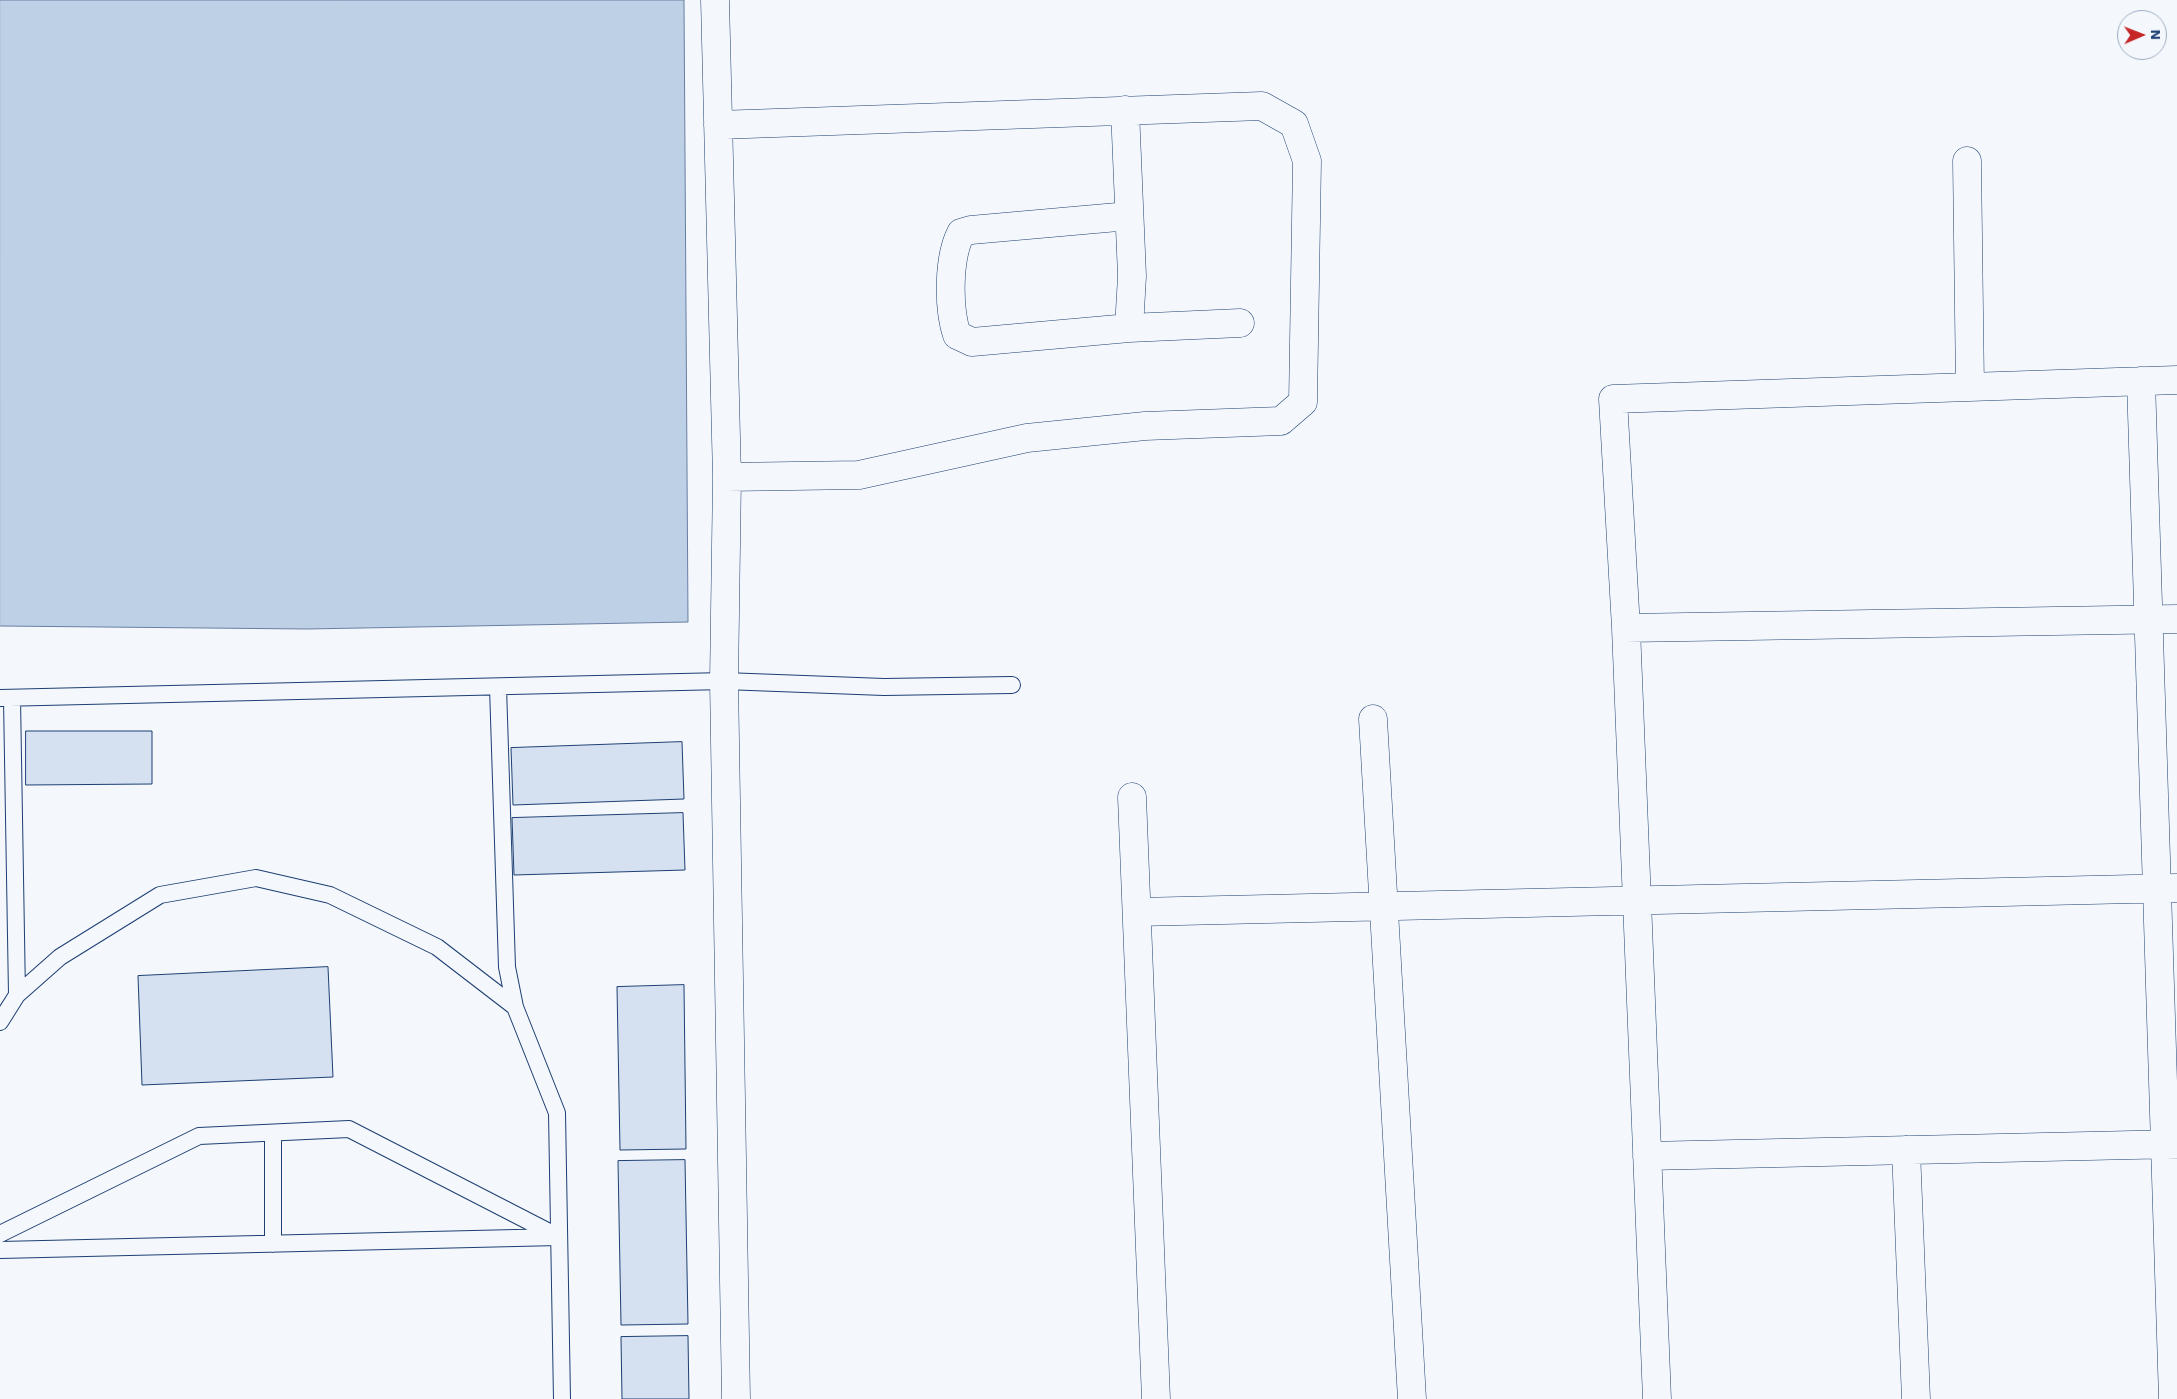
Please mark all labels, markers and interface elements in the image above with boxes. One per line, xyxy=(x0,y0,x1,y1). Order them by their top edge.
north arrow xyxy=(2117,10,2167,60)
text: N xyxy=(2148,29,2164,40)

